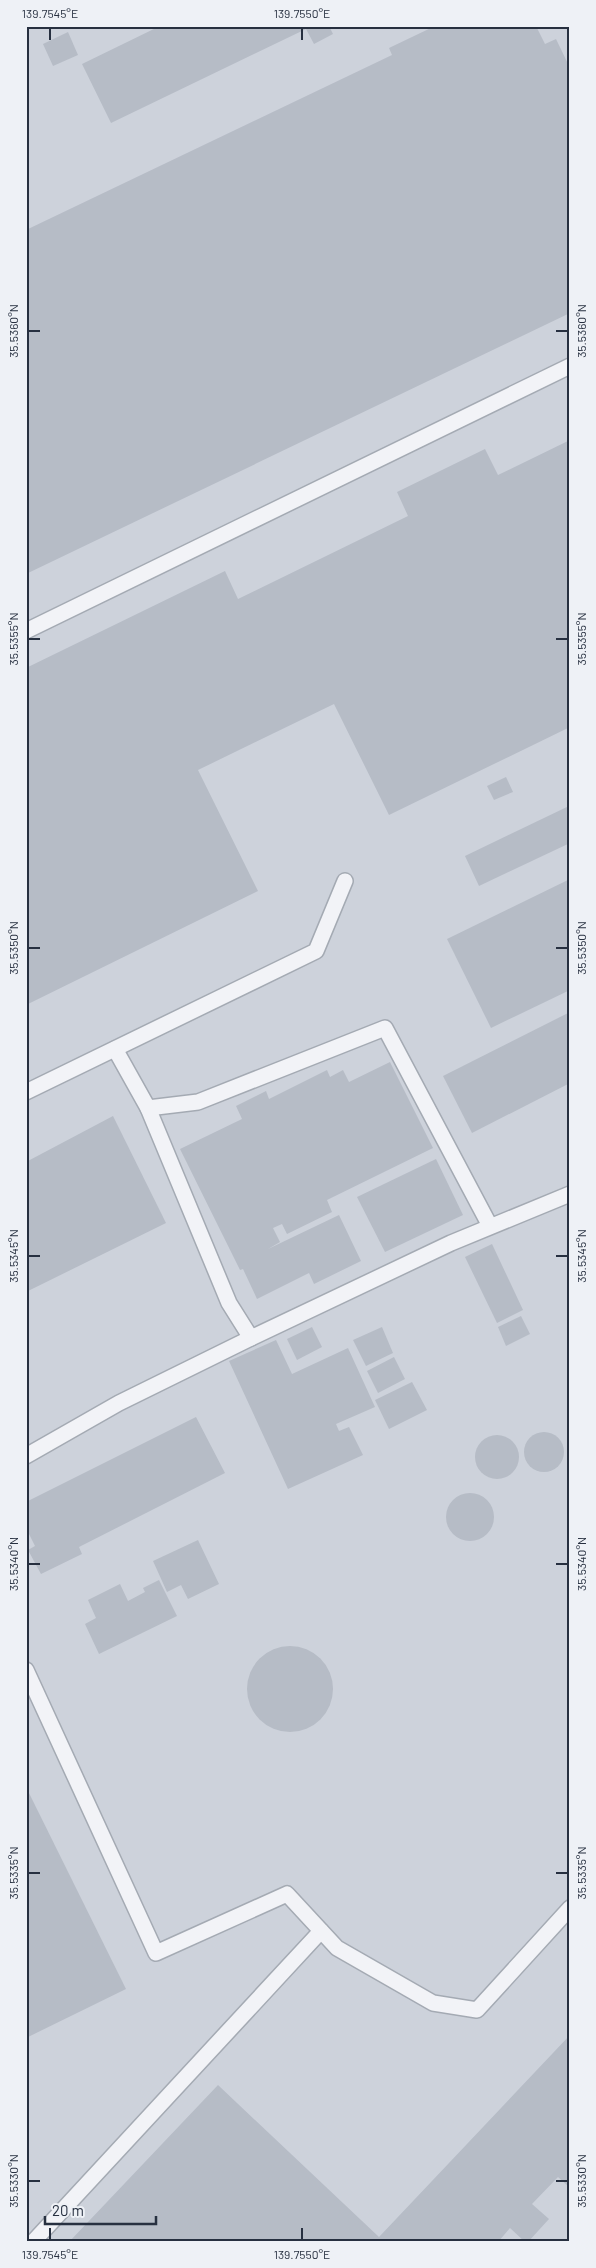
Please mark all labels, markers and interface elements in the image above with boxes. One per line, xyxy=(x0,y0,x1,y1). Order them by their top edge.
text: 139.7545°E xyxy=(22,6,78,20)
text: 139.7550°E xyxy=(274,6,330,20)
text: 35.5360°N xyxy=(6,304,20,358)
text: 35.5360°N xyxy=(574,304,588,358)
text: 35.5355°N xyxy=(6,612,20,666)
text: 35.5355°N xyxy=(574,612,588,666)
text: 35.5350°N xyxy=(6,921,20,975)
text: 35.5350°N xyxy=(574,921,588,975)
text: 35.5345°N xyxy=(6,1229,20,1283)
text: 35.5345°N xyxy=(574,1229,588,1283)
text: 35.5340°N xyxy=(6,1537,20,1591)
text: 35.5340°N xyxy=(574,1537,588,1591)
text: 35.5335°N xyxy=(6,1846,20,1900)
text: 35.5335°N xyxy=(574,1846,588,1900)
text: 35.5330°N xyxy=(6,2154,20,2208)
text: 35.5330°N xyxy=(574,2154,588,2208)
scale bar xyxy=(45,2193,156,2225)
text: 20 m xyxy=(52,2201,84,2219)
text: 139.7545°E xyxy=(22,2247,78,2261)
text: 139.7550°E xyxy=(274,2247,330,2261)

